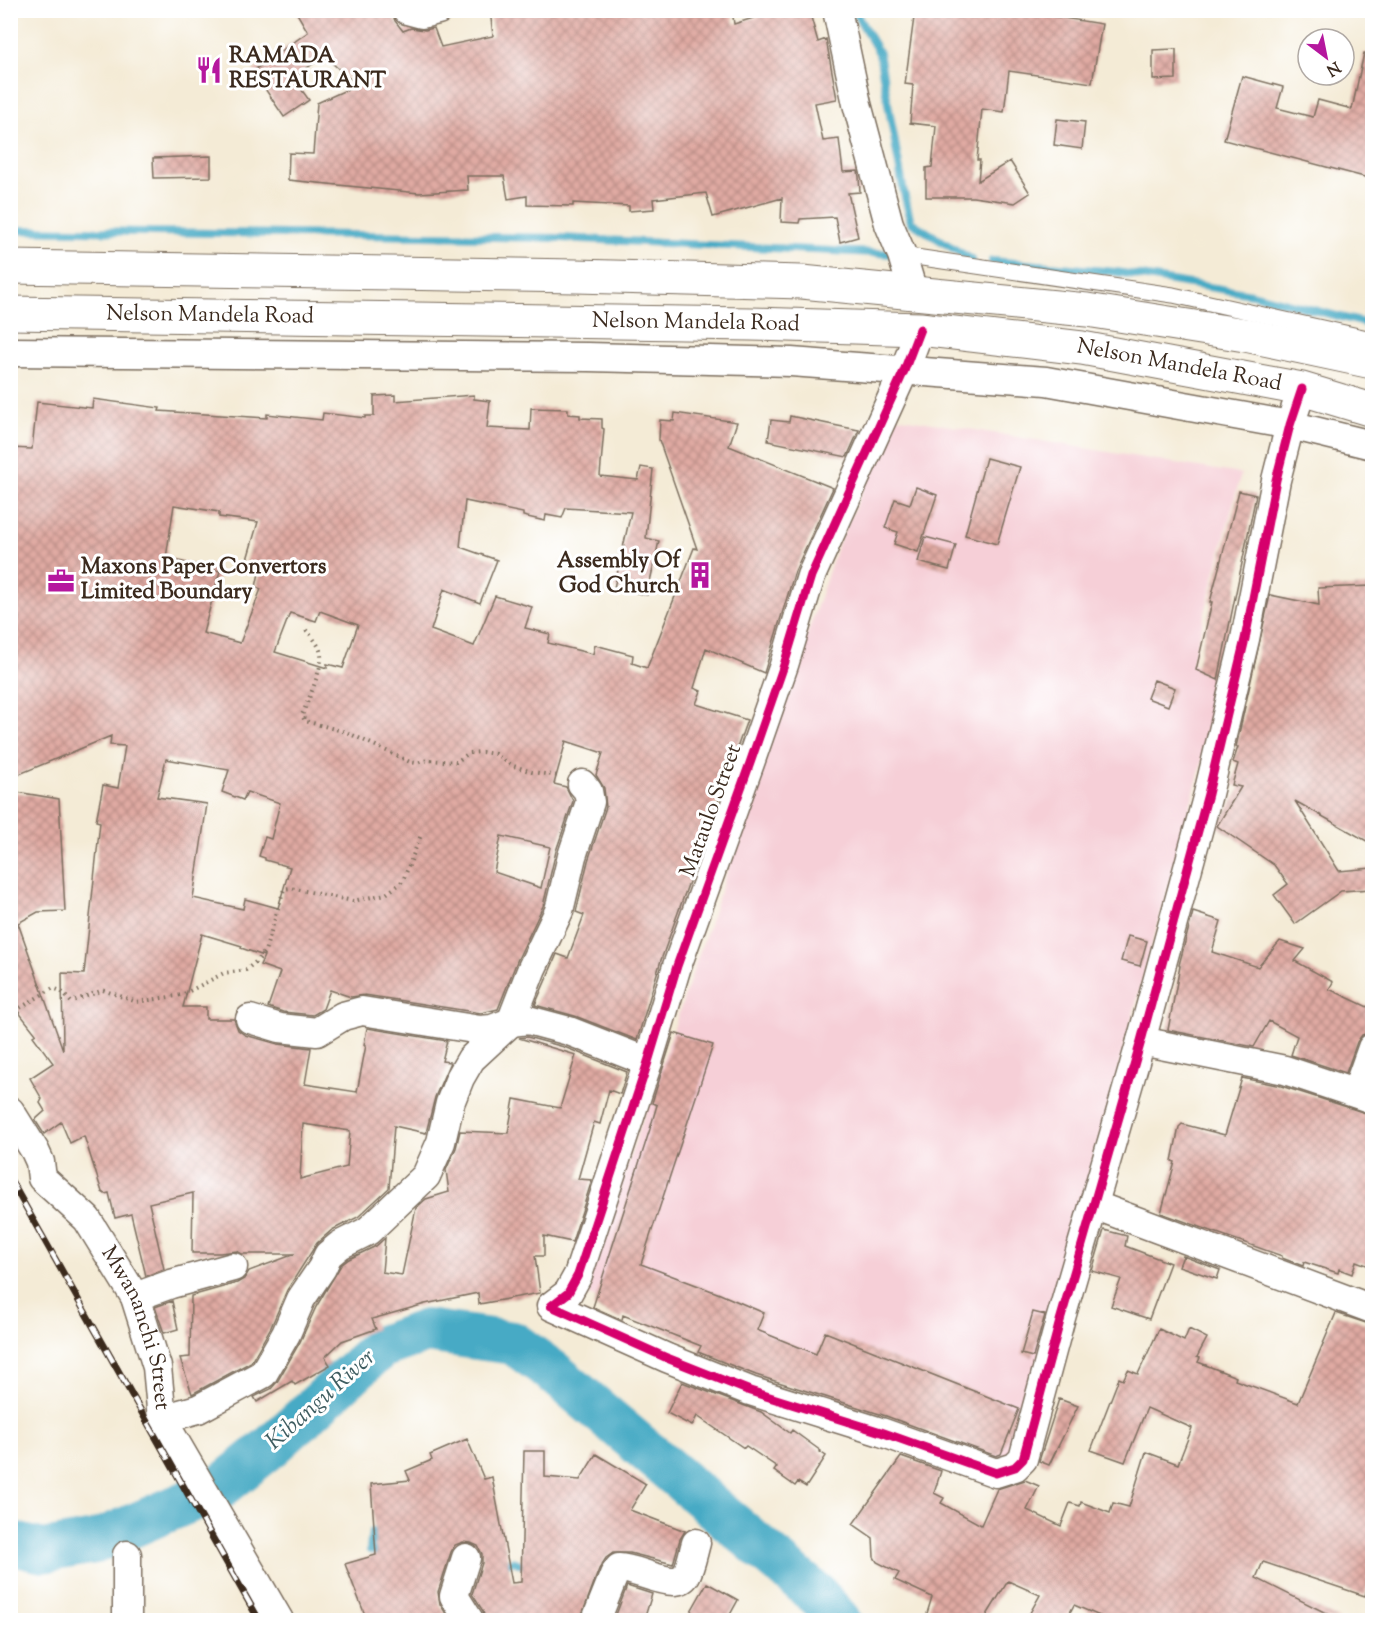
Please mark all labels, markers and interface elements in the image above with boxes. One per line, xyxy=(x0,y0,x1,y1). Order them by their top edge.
north arrow xyxy=(1296,27,1356,87)
place label: RAMADA RESTAURANT xyxy=(229,41,386,98)
text: N xyxy=(1321,54,1344,81)
restaurant icon: RAMADA RESTAURANT xyxy=(194,55,224,85)
street label: Nelson Mandela Road xyxy=(106,298,314,334)
street label: Nelson Mandela Road xyxy=(592,306,800,341)
street label: Nelson Mandela Road xyxy=(1074,331,1284,401)
place label: Assembly Of God Church xyxy=(557,546,681,603)
place label: Maxons Paper Convertors Limited Boundary xyxy=(81,552,327,609)
building icon: Assembly Of God Church xyxy=(685,560,715,590)
office icon: Maxons Paper Convertors Limited Boundary xyxy=(46,566,76,596)
street label: Mataulo Street xyxy=(673,739,751,882)
street label: Mwananchi Street xyxy=(92,1241,177,1412)
water label: Kibangu River xyxy=(259,1341,384,1458)

